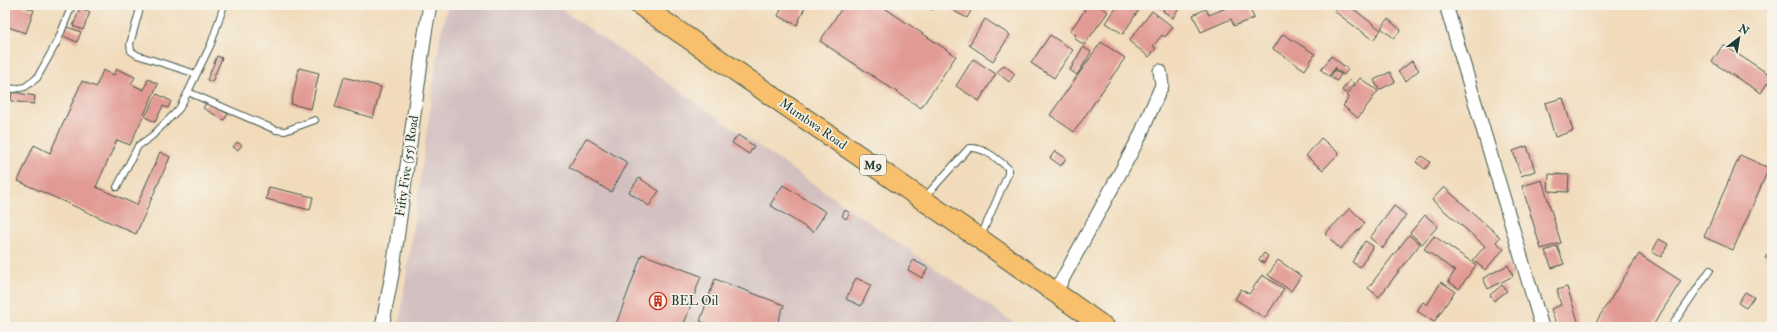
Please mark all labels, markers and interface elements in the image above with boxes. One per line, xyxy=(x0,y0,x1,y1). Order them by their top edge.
north arrow xyxy=(1719,18,1759,58)
text: N xyxy=(1735,21,1752,39)
street label: Mumbwa Road xyxy=(776,95,850,153)
street label: Fifty Five (55) Road xyxy=(392,114,423,218)
road number: M9 xyxy=(860,155,886,175)
building icon: BEL Oil xyxy=(648,291,668,311)
place label: BEL Oil xyxy=(671,293,719,309)

